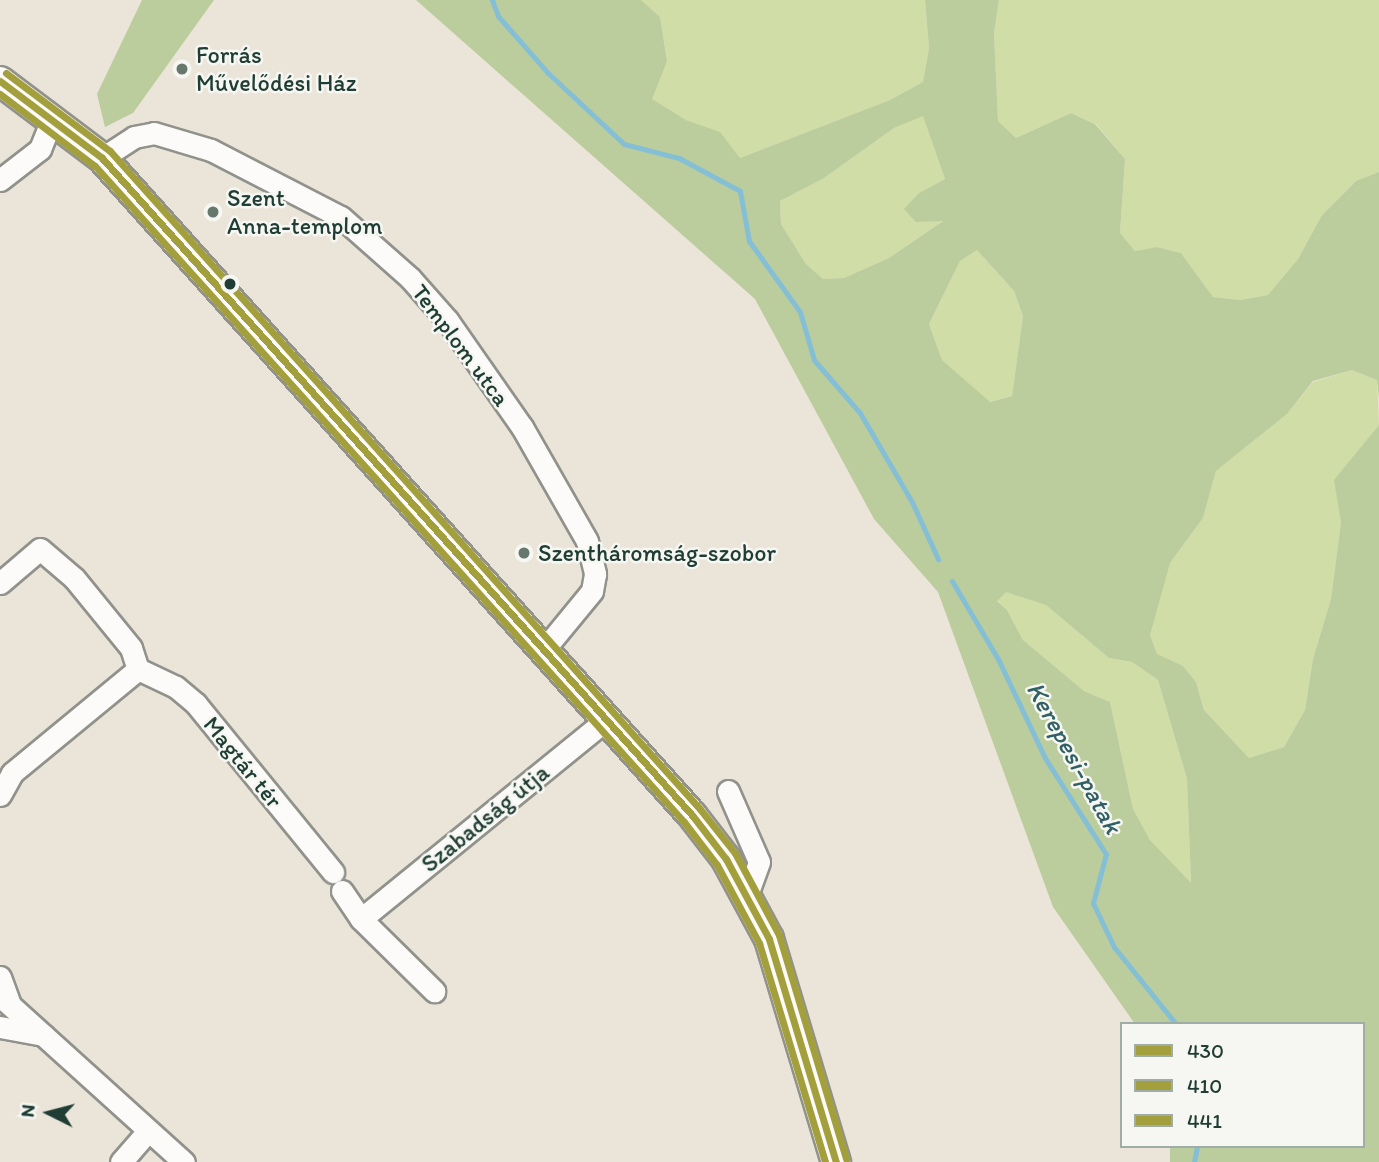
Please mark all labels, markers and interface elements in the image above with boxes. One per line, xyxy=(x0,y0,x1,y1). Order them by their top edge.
place label: Forrás Művelődési Ház xyxy=(196,41,357,97)
marker: Forrás Művelődési Ház xyxy=(174,61,190,77)
place label: Szent Anna-templom xyxy=(227,184,382,240)
marker: Szent Anna-templom xyxy=(205,204,221,220)
unlabelled marker xyxy=(223,277,237,291)
street label: Templom utca xyxy=(406,279,516,411)
place label: Szentháromság-szobor xyxy=(538,539,776,567)
marker: Szentháromság-szobor xyxy=(516,545,532,561)
water label: Kerepesi-patak xyxy=(1019,677,1129,839)
street label: Magtár tér xyxy=(197,710,289,814)
street label: Szabadság útja xyxy=(415,758,555,878)
legend xyxy=(1120,1022,1365,1148)
text: 430 xyxy=(1187,1038,1224,1063)
text: 410 xyxy=(1187,1073,1222,1098)
north arrow xyxy=(14,1078,84,1148)
text: N xyxy=(16,1103,40,1118)
text: 441 xyxy=(1187,1108,1222,1133)

